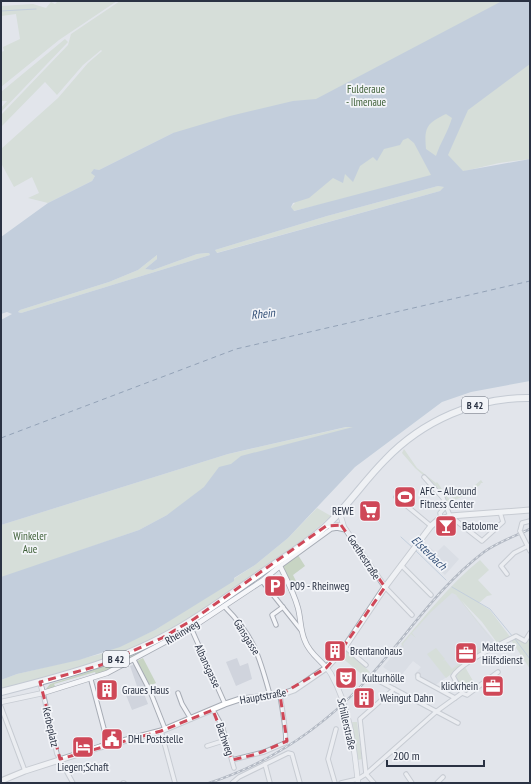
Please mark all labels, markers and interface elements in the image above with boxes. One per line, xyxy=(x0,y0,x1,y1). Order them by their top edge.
park label: Fulderaue - Ilmenaue xyxy=(346,82,387,109)
water label: Rhein xyxy=(250,305,276,322)
road number: B 42 xyxy=(462,397,488,413)
sports icon: AFC – Allround Fitness Center xyxy=(392,484,418,510)
place label: AFC – Allround Fitness Center xyxy=(420,484,476,511)
supermarket icon: REWE xyxy=(357,498,383,524)
place label: REWE xyxy=(332,504,354,518)
bar icon: Batolome xyxy=(433,513,459,539)
place label: Batolome xyxy=(462,519,499,533)
park label: Winkeler Aue xyxy=(13,529,47,556)
street label: Goethestraße xyxy=(344,532,384,583)
water label: Elsterbach xyxy=(409,532,451,573)
parking icon: P09 - Rheinweg xyxy=(262,573,288,599)
place label: P09 - Rheinweg xyxy=(290,579,350,593)
street label: Rheinweg xyxy=(162,616,202,648)
street label: Gänsgasse xyxy=(231,617,264,658)
building icon: Brentanohaus xyxy=(322,638,348,664)
office icon: Malteser Hilfsdienst xyxy=(453,640,479,666)
place label: Malteser Hilfsdienst xyxy=(482,640,523,667)
street label: Albansgasse xyxy=(192,642,224,690)
place label: Brentanohaus xyxy=(350,644,403,658)
road number: B 42 xyxy=(103,651,129,667)
theatre icon: Kulturhölle xyxy=(333,665,359,691)
place label: Kulturhölle xyxy=(362,671,405,685)
office icon: klickrhein xyxy=(480,673,506,699)
building icon: Graues Haus xyxy=(94,677,120,703)
place label: klickrhein xyxy=(441,679,478,693)
place label: Graues Haus xyxy=(122,683,169,697)
street label: Hauptstraße xyxy=(239,685,288,707)
building icon: Weingut Dahn xyxy=(351,685,377,711)
place label: Weingut Dahn xyxy=(380,691,434,705)
street label: Schillerstraße xyxy=(334,697,360,752)
street label: Kerbeplatz xyxy=(40,706,62,748)
street label: Bachweg xyxy=(213,721,237,758)
public building icon: DHL Poststelle xyxy=(99,726,125,752)
place label: DHL Poststelle xyxy=(128,732,184,746)
hotel icon: Liegen;Schaft xyxy=(70,734,96,760)
scale bar xyxy=(387,742,484,768)
text: 200 m xyxy=(393,748,420,763)
place label: Liegen;Schaft xyxy=(57,760,109,774)

